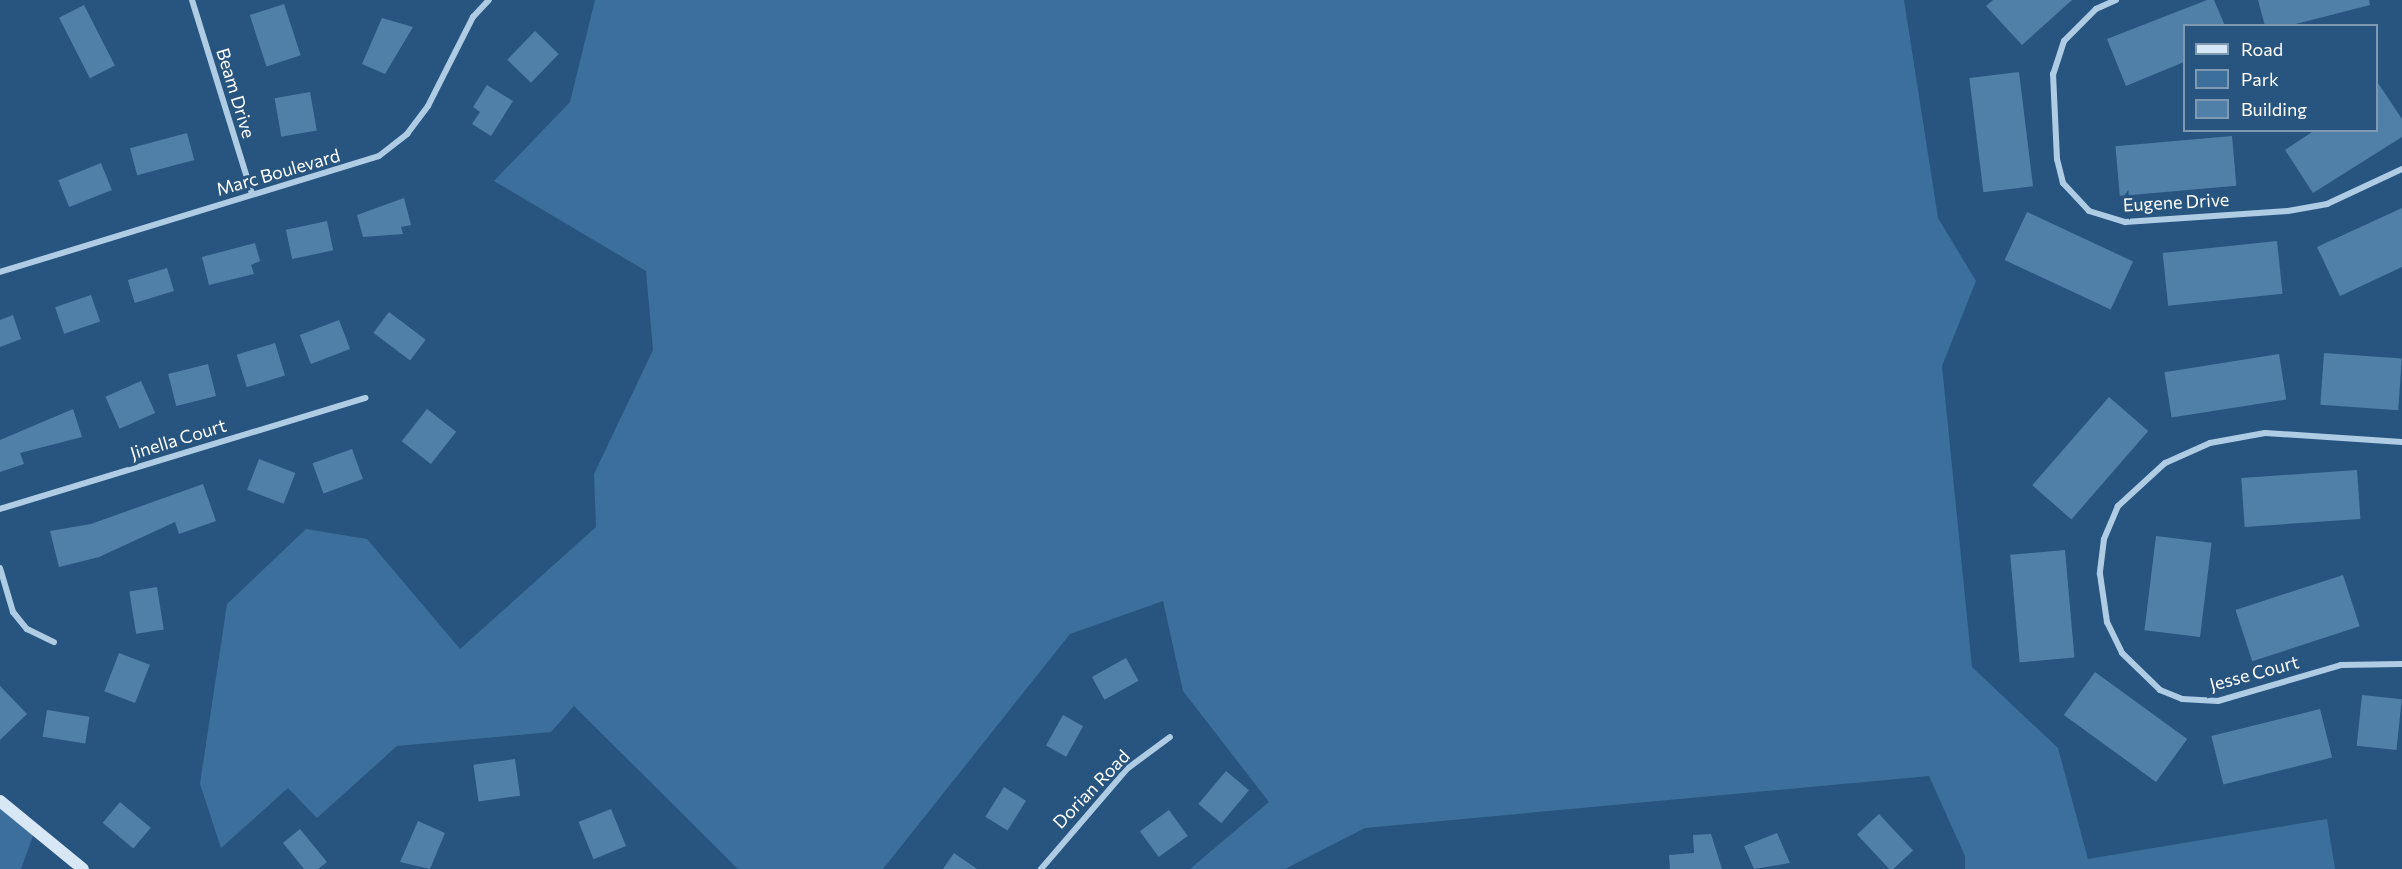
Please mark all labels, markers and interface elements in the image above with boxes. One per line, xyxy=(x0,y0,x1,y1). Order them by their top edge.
legend xyxy=(2183,24,2378,132)
text: Road xyxy=(2241,38,2283,60)
street label: Beam Drive xyxy=(212,45,260,141)
text: Park xyxy=(2241,68,2279,90)
text: Building xyxy=(2241,98,2307,120)
street label: Marc Boulevard xyxy=(214,144,342,200)
street label: Eugene Drive xyxy=(2122,188,2230,216)
street label: Jinella Court xyxy=(127,414,229,464)
street label: Jesse Court xyxy=(2207,651,2301,695)
street label: Dorian Road xyxy=(1048,745,1134,833)

